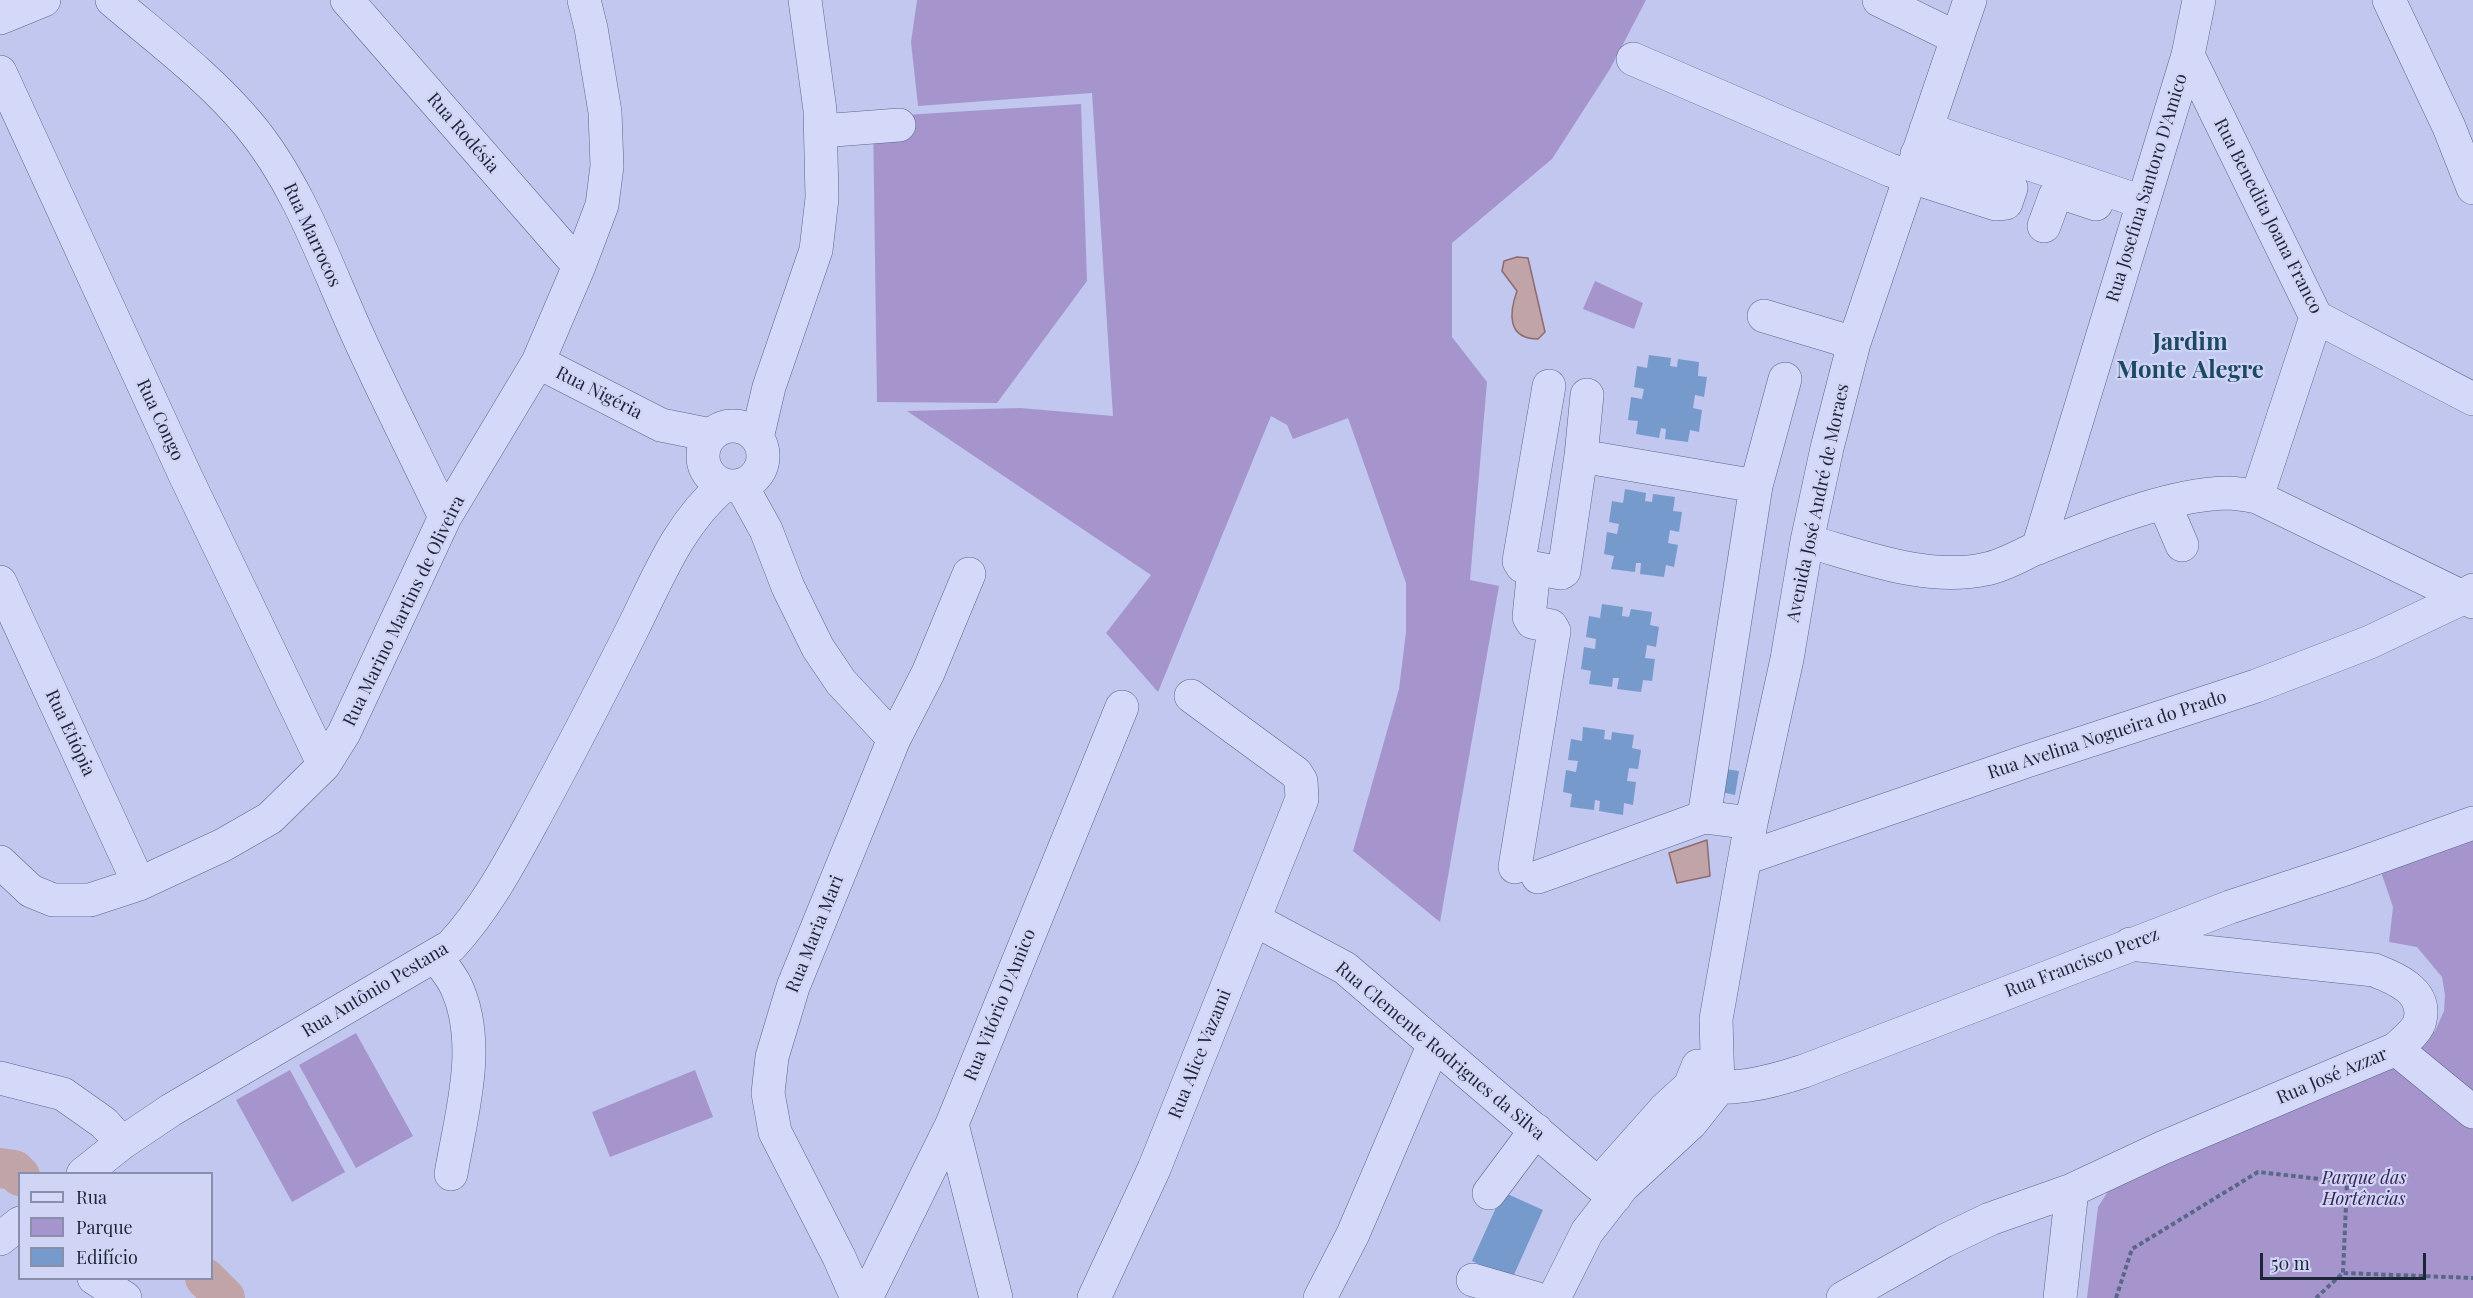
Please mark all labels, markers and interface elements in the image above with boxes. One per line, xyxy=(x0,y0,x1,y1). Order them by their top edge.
street label: Rua Josefina Santoro D'Amico xyxy=(2102,71,2192,305)
street label: Rua Rodésia xyxy=(422,89,504,177)
street label: Rua Benedita Joana Franco xyxy=(2209,115,2327,317)
street label: Rua Marrocos xyxy=(278,180,346,290)
district label: Jardim Monte Alegre xyxy=(2116,329,2264,385)
street label: Rua Nigéria xyxy=(552,362,646,424)
street label: Rua Congo xyxy=(132,376,188,464)
street label: Avenida José André de Moraes xyxy=(1782,382,1854,624)
street label: Rua Marino Martins de Oliveira xyxy=(339,492,469,730)
street label: Rua Etiópia xyxy=(41,686,99,780)
street label: Rua Avelina Nogueira do Prado xyxy=(1985,686,2229,784)
street label: Rua Maria Mari xyxy=(782,872,848,996)
street label: Rua Francisco Perez xyxy=(2002,924,2162,1002)
street label: Rua Vitório D'Amico xyxy=(960,926,1040,1084)
street label: Rua Antônio Pestana xyxy=(298,938,452,1042)
street label: Rua Clemente Rodrigues da Silva xyxy=(1331,957,1549,1145)
street label: Rua Alice Vazami xyxy=(1164,986,1236,1122)
street label: Rua José Azzar xyxy=(2273,1043,2391,1109)
park label: Parque das Hortências xyxy=(2322,1167,2406,1210)
legend xyxy=(18,1172,213,1280)
text: Rua xyxy=(76,1185,107,1209)
text: Parque xyxy=(76,1215,133,1239)
scale bar xyxy=(2263,1241,2430,1279)
text: Edifício xyxy=(76,1245,138,1269)
text: 50 m xyxy=(2271,1251,2310,1275)

